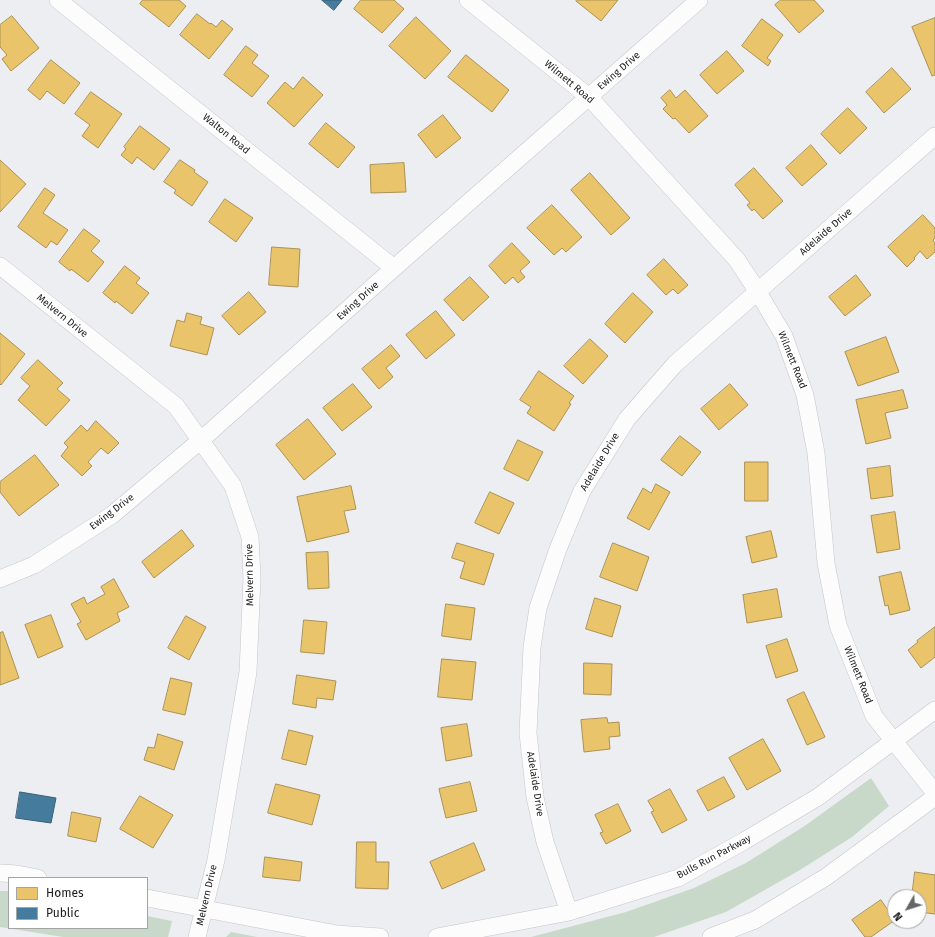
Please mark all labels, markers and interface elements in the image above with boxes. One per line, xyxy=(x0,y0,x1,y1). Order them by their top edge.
street label: Ewing Drive xyxy=(595,49,643,93)
street label: Wilmett Road xyxy=(542,58,596,106)
street label: Walton Road xyxy=(200,111,252,157)
street label: Adelaide Drive xyxy=(797,206,855,258)
street label: Ewing Drive xyxy=(335,279,381,323)
street label: Melvern Drive xyxy=(34,292,90,340)
street label: Wilmett Road xyxy=(775,329,809,391)
street label: Adelaide Drive xyxy=(578,431,622,493)
street label: Ewing Drive xyxy=(87,491,137,533)
street label: Melvern Drive xyxy=(243,544,257,606)
street label: Wilmett Road xyxy=(841,644,875,706)
street label: Adelaide Drive xyxy=(524,751,546,817)
street label: Bulls Run Parkway xyxy=(675,832,753,882)
street label: Melvern Drive xyxy=(194,863,220,927)
legend xyxy=(8,877,148,929)
text: Homes xyxy=(46,886,84,900)
north arrow xyxy=(887,889,927,929)
text: Public xyxy=(46,906,79,920)
text: N xyxy=(891,909,905,923)

